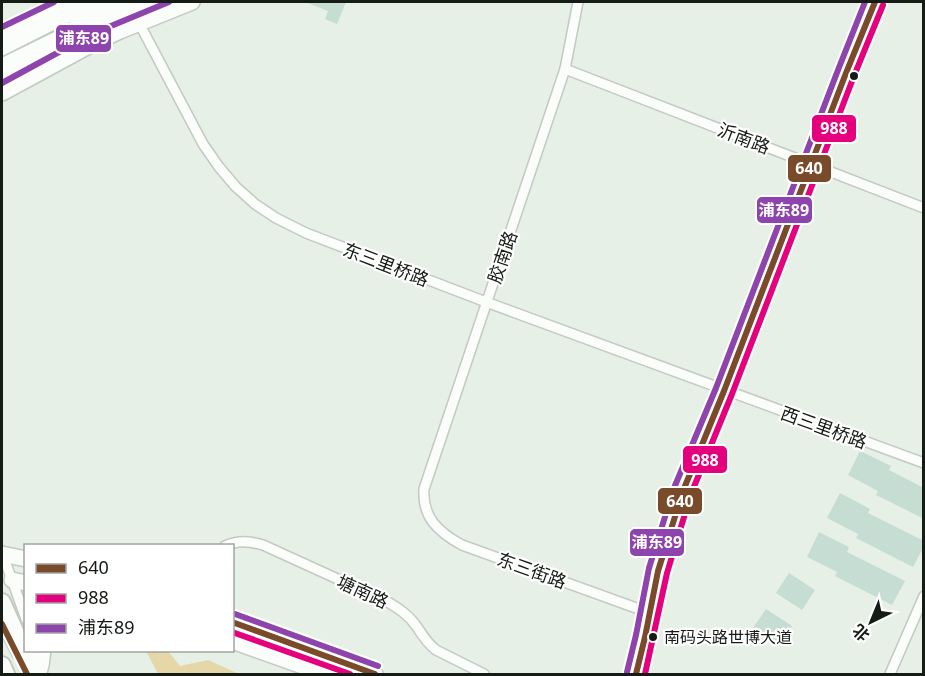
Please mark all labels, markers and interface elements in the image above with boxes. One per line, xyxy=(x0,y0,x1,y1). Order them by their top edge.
line badge: 浦东89 xyxy=(55,24,112,53)
text: 浦东89 xyxy=(59,27,109,49)
unlabelled marker xyxy=(848,70,860,82)
line badge: 988 xyxy=(811,114,857,143)
street label: 沂南路 xyxy=(714,117,774,159)
text: 988 xyxy=(820,117,848,139)
line badge: 640 xyxy=(787,154,832,183)
text: 640 xyxy=(795,157,823,179)
line badge: 浦东89 xyxy=(756,196,813,224)
text: 浦东89 xyxy=(759,199,809,221)
street label: 胶南路 xyxy=(482,228,522,286)
street label: 东三里桥路 xyxy=(340,237,432,291)
street label: 西三里桥路 xyxy=(778,400,870,454)
line badge: 988 xyxy=(682,445,728,474)
text: 988 xyxy=(691,449,719,471)
line badge: 640 xyxy=(657,487,703,515)
text: 640 xyxy=(666,490,694,512)
line badge: 浦东89 xyxy=(629,528,685,557)
text: 浦东89 xyxy=(632,531,682,553)
legend xyxy=(24,544,234,652)
street label: 东三街路 xyxy=(494,546,570,594)
text: 640 xyxy=(78,555,109,579)
street label: 塘南路 xyxy=(333,569,393,613)
text: 988 xyxy=(78,585,109,609)
north arrow xyxy=(841,592,901,652)
text: 浦东89 xyxy=(78,615,135,639)
text: 北 xyxy=(847,619,874,646)
place label: 南码头路世博大道 xyxy=(664,626,792,648)
marker: 南码头路世博大道 xyxy=(647,631,659,643)

